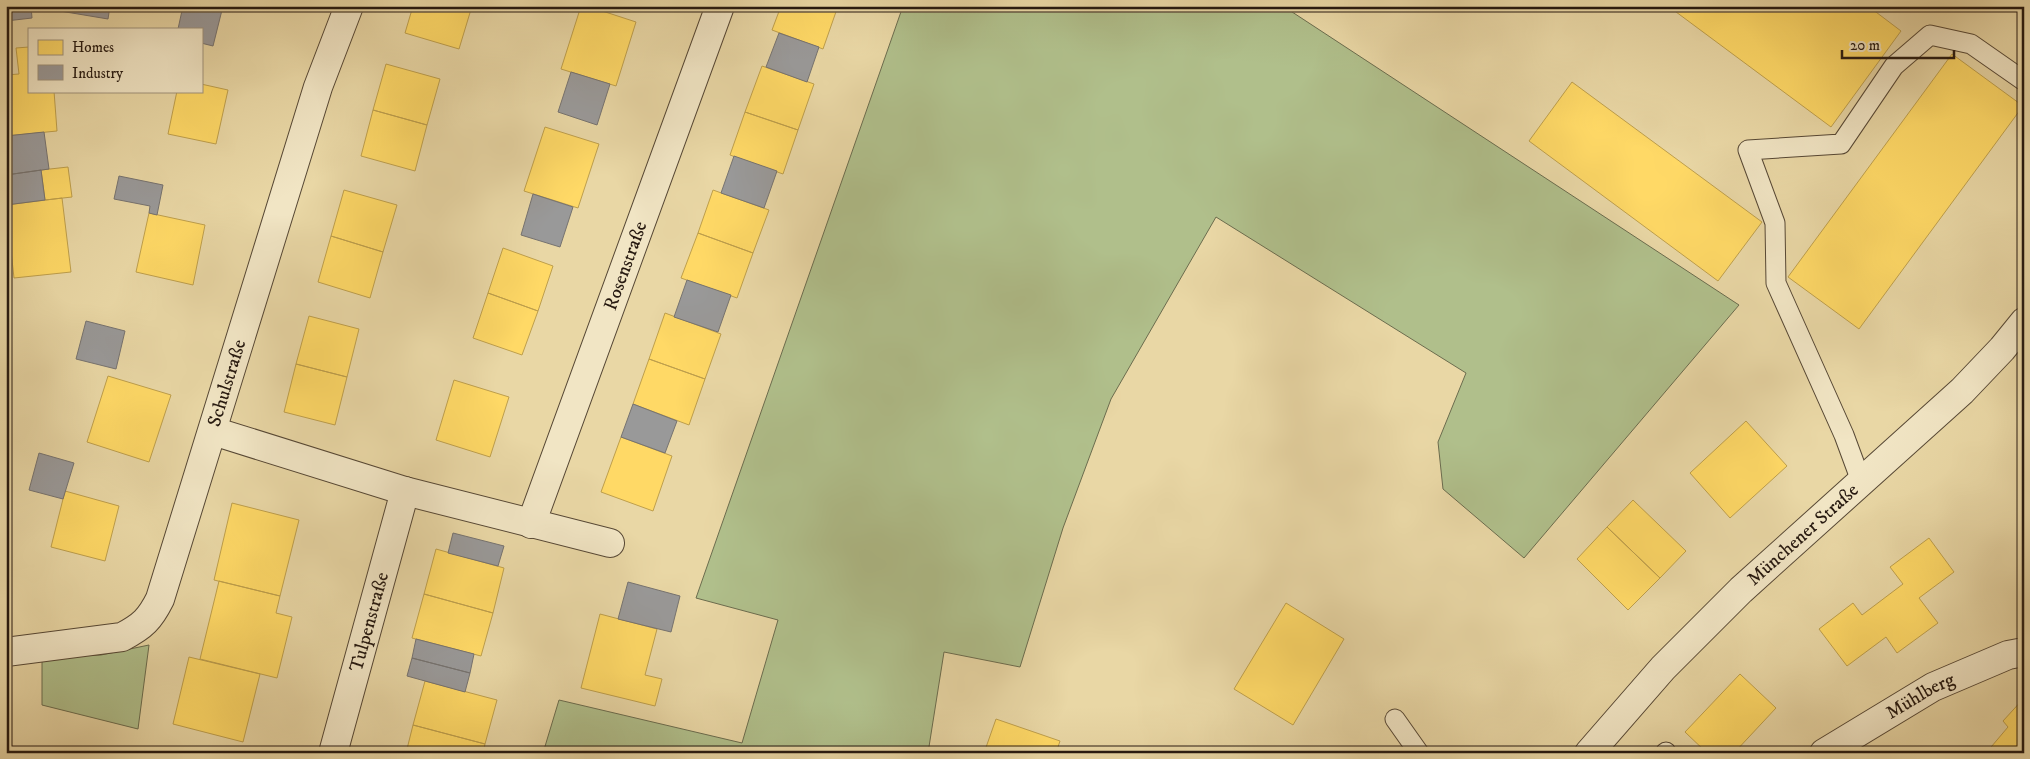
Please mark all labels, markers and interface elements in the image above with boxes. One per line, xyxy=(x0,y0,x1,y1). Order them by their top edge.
legend xyxy=(28,28,202,92)
scale bar xyxy=(1842,28,1955,60)
text: 20 m xyxy=(1850,36,1880,55)
text: Homes xyxy=(72,38,114,57)
text: Industry xyxy=(72,64,124,83)
street label: Rosenstraße xyxy=(599,218,652,313)
street label: Schulstraße xyxy=(202,337,251,429)
street label: Münchener Straße xyxy=(1742,478,1863,590)
street label: Tulpenstraße xyxy=(344,569,394,674)
street label: Mühlberg xyxy=(1882,667,1959,724)

